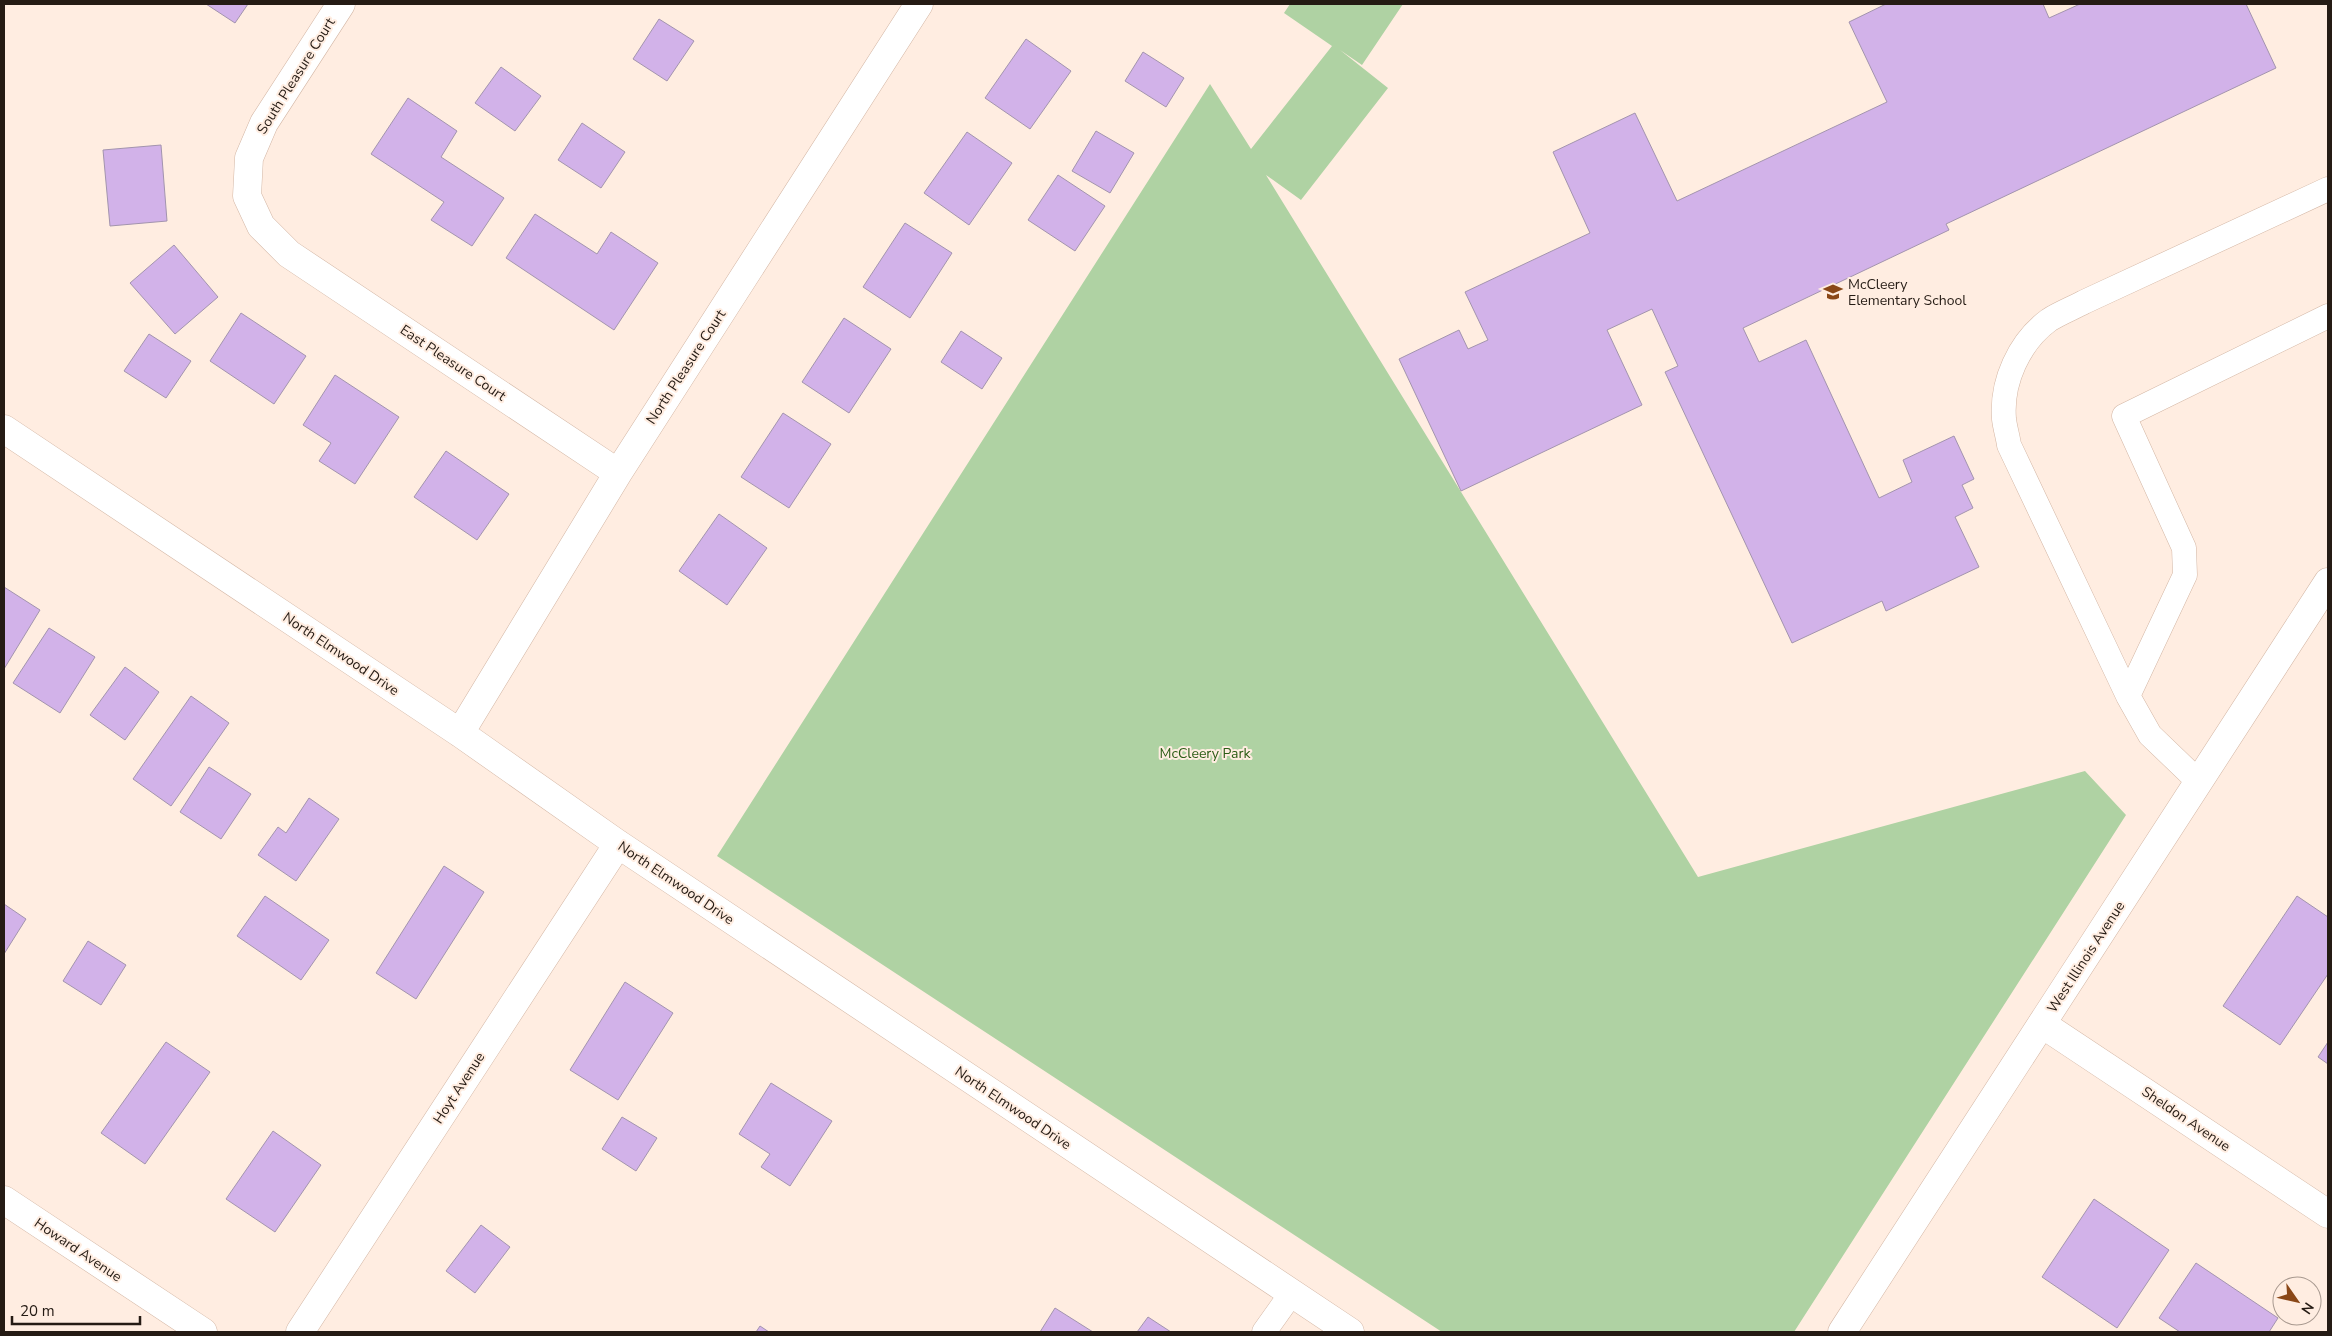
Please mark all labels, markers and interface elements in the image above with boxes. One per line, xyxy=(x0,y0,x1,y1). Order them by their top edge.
street label: South Pleasure Court xyxy=(252,14,340,138)
place label: McCleery Elementary School xyxy=(1848,275,1967,310)
school or university icon: McCleery Elementary School xyxy=(1822,281,1844,303)
street label: North Pleasure Court xyxy=(642,306,730,428)
street label: East Pleasure Court xyxy=(396,320,510,406)
street label: North Elmwood Drive xyxy=(279,608,403,700)
park label: McCleery Park xyxy=(1159,744,1252,763)
street label: North Elmwood Drive xyxy=(614,837,738,929)
street label: West Illinois Avenue xyxy=(2043,898,2129,1016)
street label: Hoyt Avenue xyxy=(429,1049,489,1127)
street label: North Elmwood Drive xyxy=(951,1062,1075,1154)
street label: Sheldon Avenue xyxy=(2138,1082,2234,1156)
street label: Howard Avenue xyxy=(31,1214,125,1286)
north arrow xyxy=(2272,1276,2322,1326)
scale bar xyxy=(12,1294,140,1326)
text: N xyxy=(2297,1298,2318,1318)
text: 20 m xyxy=(20,1301,55,1321)

